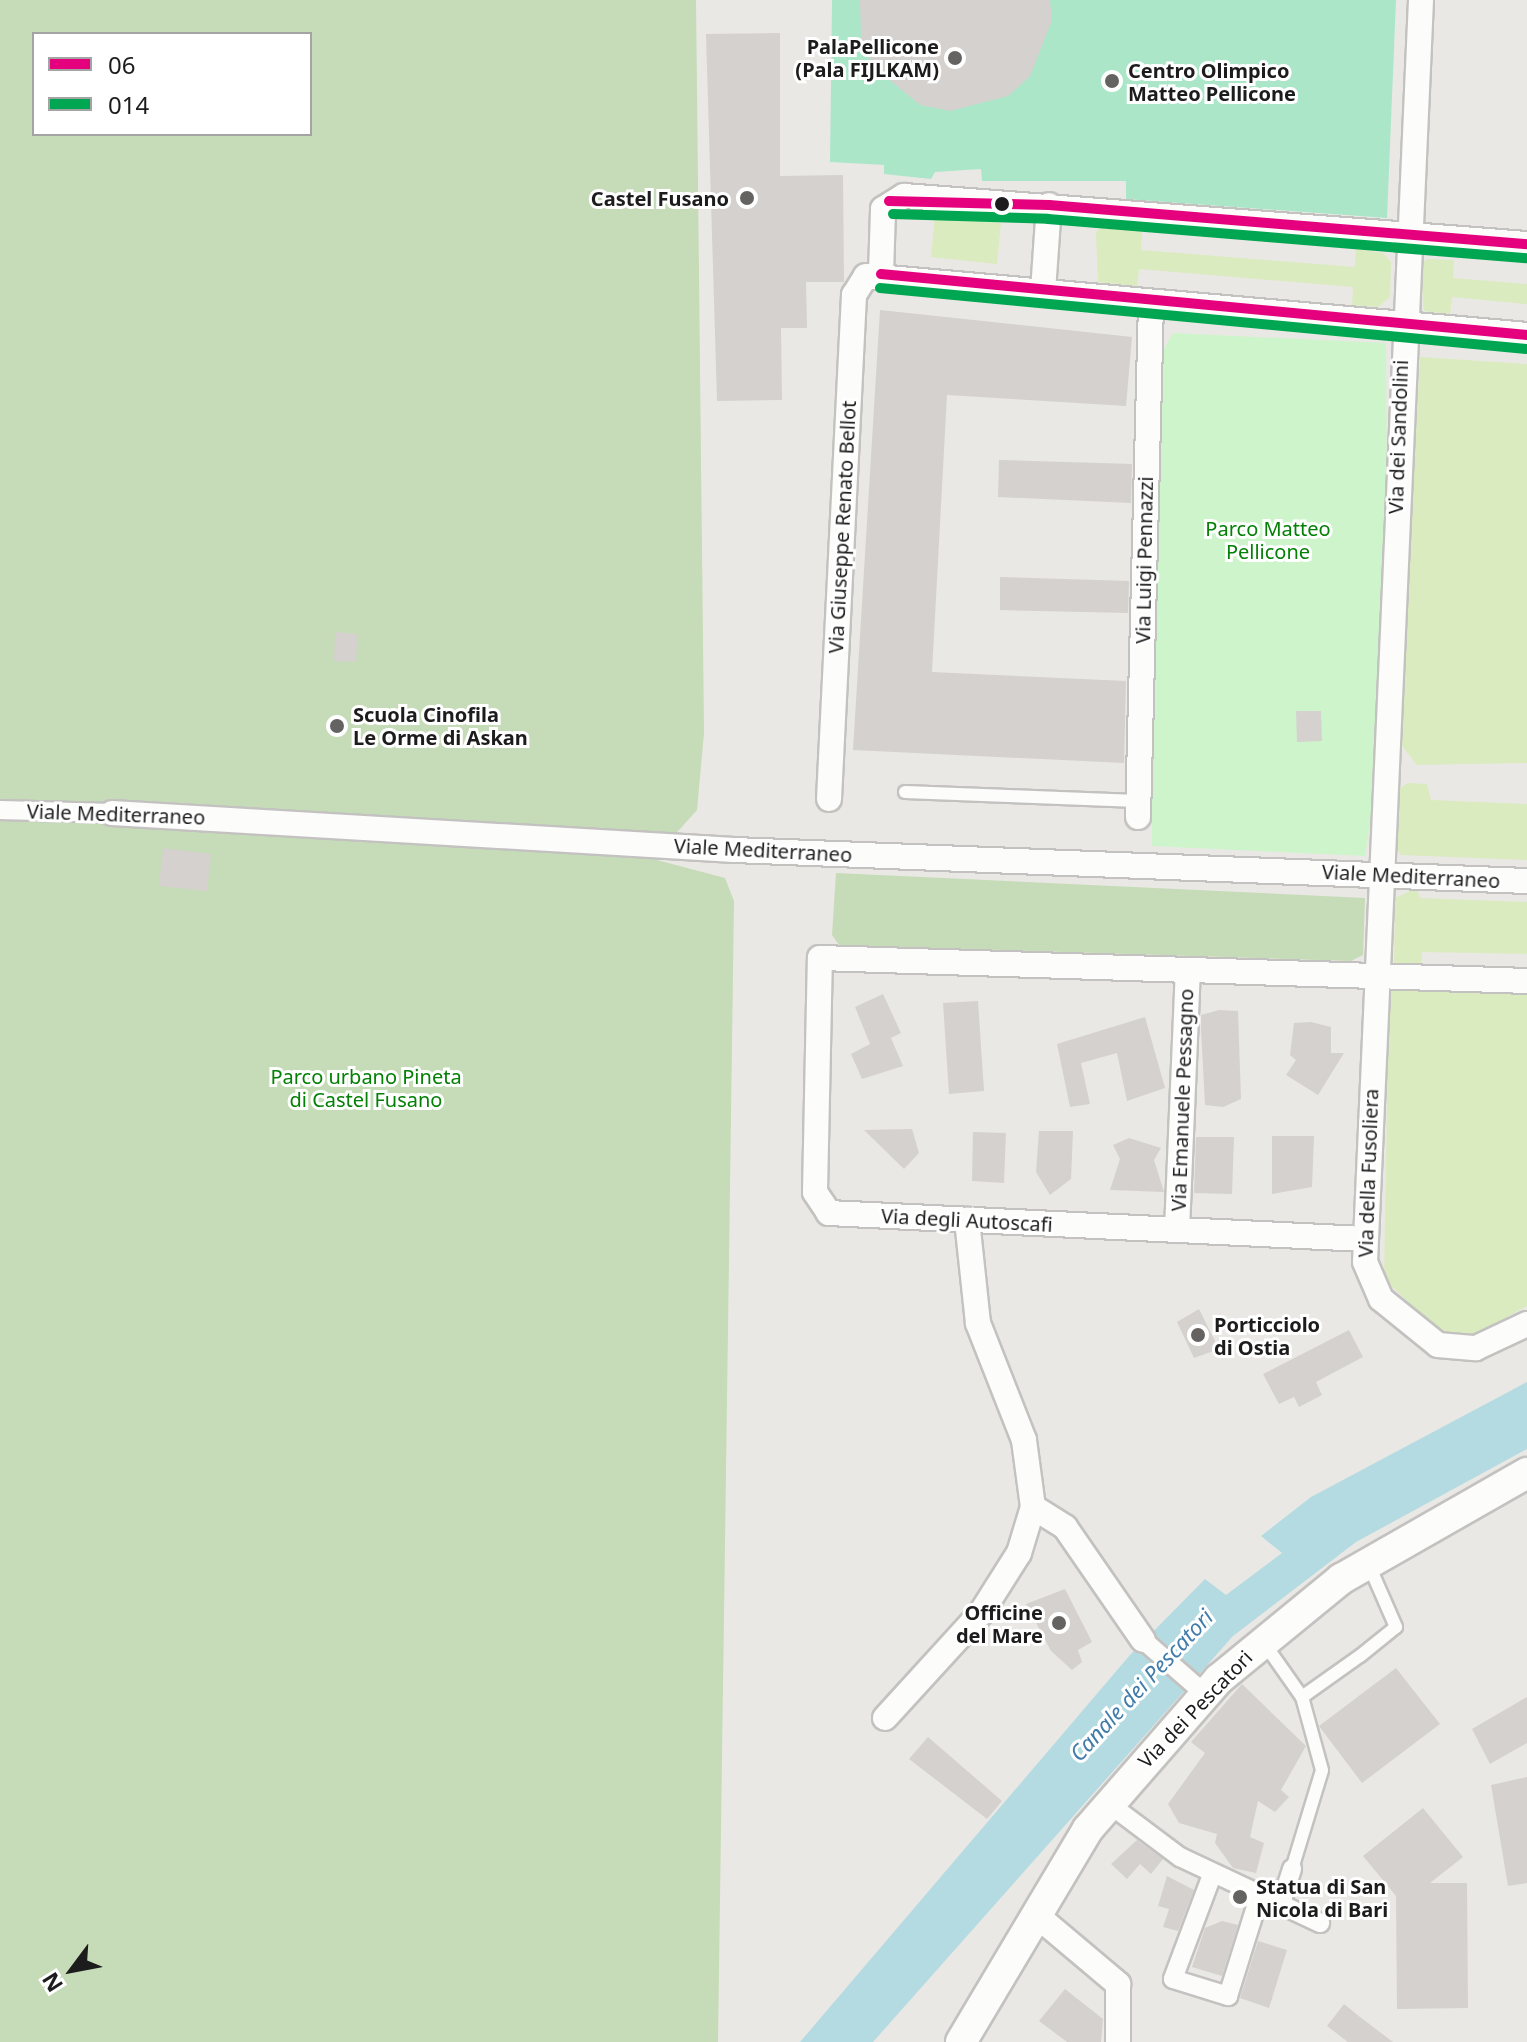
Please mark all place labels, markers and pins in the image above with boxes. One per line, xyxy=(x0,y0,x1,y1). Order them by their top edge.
place label: PalaPellicone (Pala FIJLKAM) xyxy=(795,34,939,81)
marker: PalaPellicone (Pala FIJLKAM) xyxy=(946,49,964,67)
place label: Centro Olimpico Matteo Pellicone xyxy=(1128,58,1296,105)
marker: Centro Olimpico Matteo Pellicone xyxy=(1103,72,1121,90)
place label: Castel Fusano xyxy=(591,186,729,210)
marker: Castel Fusano xyxy=(736,187,758,209)
unlabelled marker xyxy=(994,196,1010,212)
place label: Scuola Cinofila Le Orme di Askan xyxy=(353,702,528,749)
marker: Scuola Cinofila Le Orme di Askan xyxy=(328,717,346,735)
place label: Porticciolo di Ostia xyxy=(1214,1312,1320,1359)
marker: Porticciolo di Ostia xyxy=(1189,1326,1207,1344)
place label: Officine del Mare xyxy=(956,1600,1043,1647)
marker: Officine del Mare xyxy=(1050,1614,1068,1632)
place label: Statua di San Nicola di Bari xyxy=(1256,1874,1388,1921)
marker: Statua di San Nicola di Bari xyxy=(1231,1888,1249,1906)

